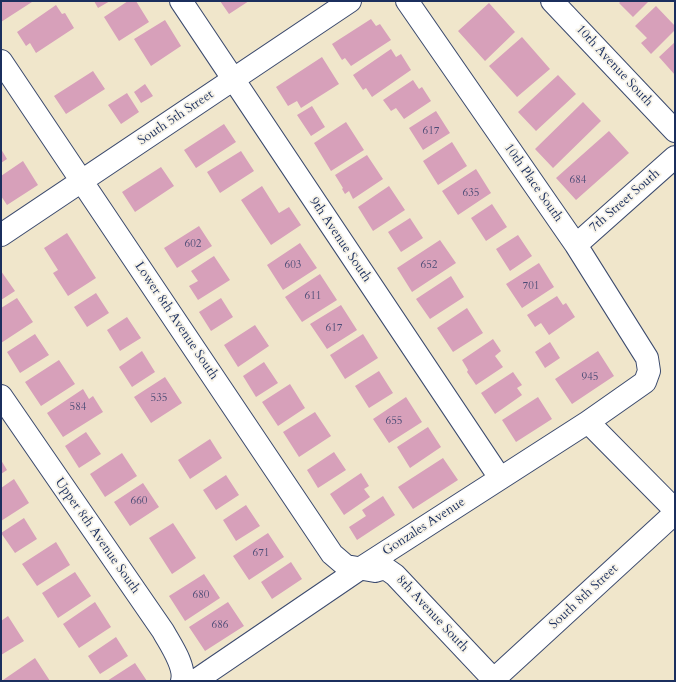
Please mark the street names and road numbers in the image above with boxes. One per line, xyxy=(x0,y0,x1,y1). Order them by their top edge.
street label: 10th Avenue South xyxy=(572,22,656,110)
street label: South 5th Street xyxy=(135,87,217,149)
street label: 10th Place South xyxy=(500,141,566,225)
street label: 7th Street South xyxy=(587,166,663,236)
street label: 9th Avenue South xyxy=(306,195,374,285)
street label: Lower 8th Avenue South xyxy=(131,259,221,383)
street label: Upper 8th Avenue South xyxy=(51,475,143,597)
street label: Gonzales Avenue xyxy=(380,494,468,560)
street label: South 8th Street xyxy=(546,561,622,633)
street label: 8th Avenue South xyxy=(393,572,471,656)

